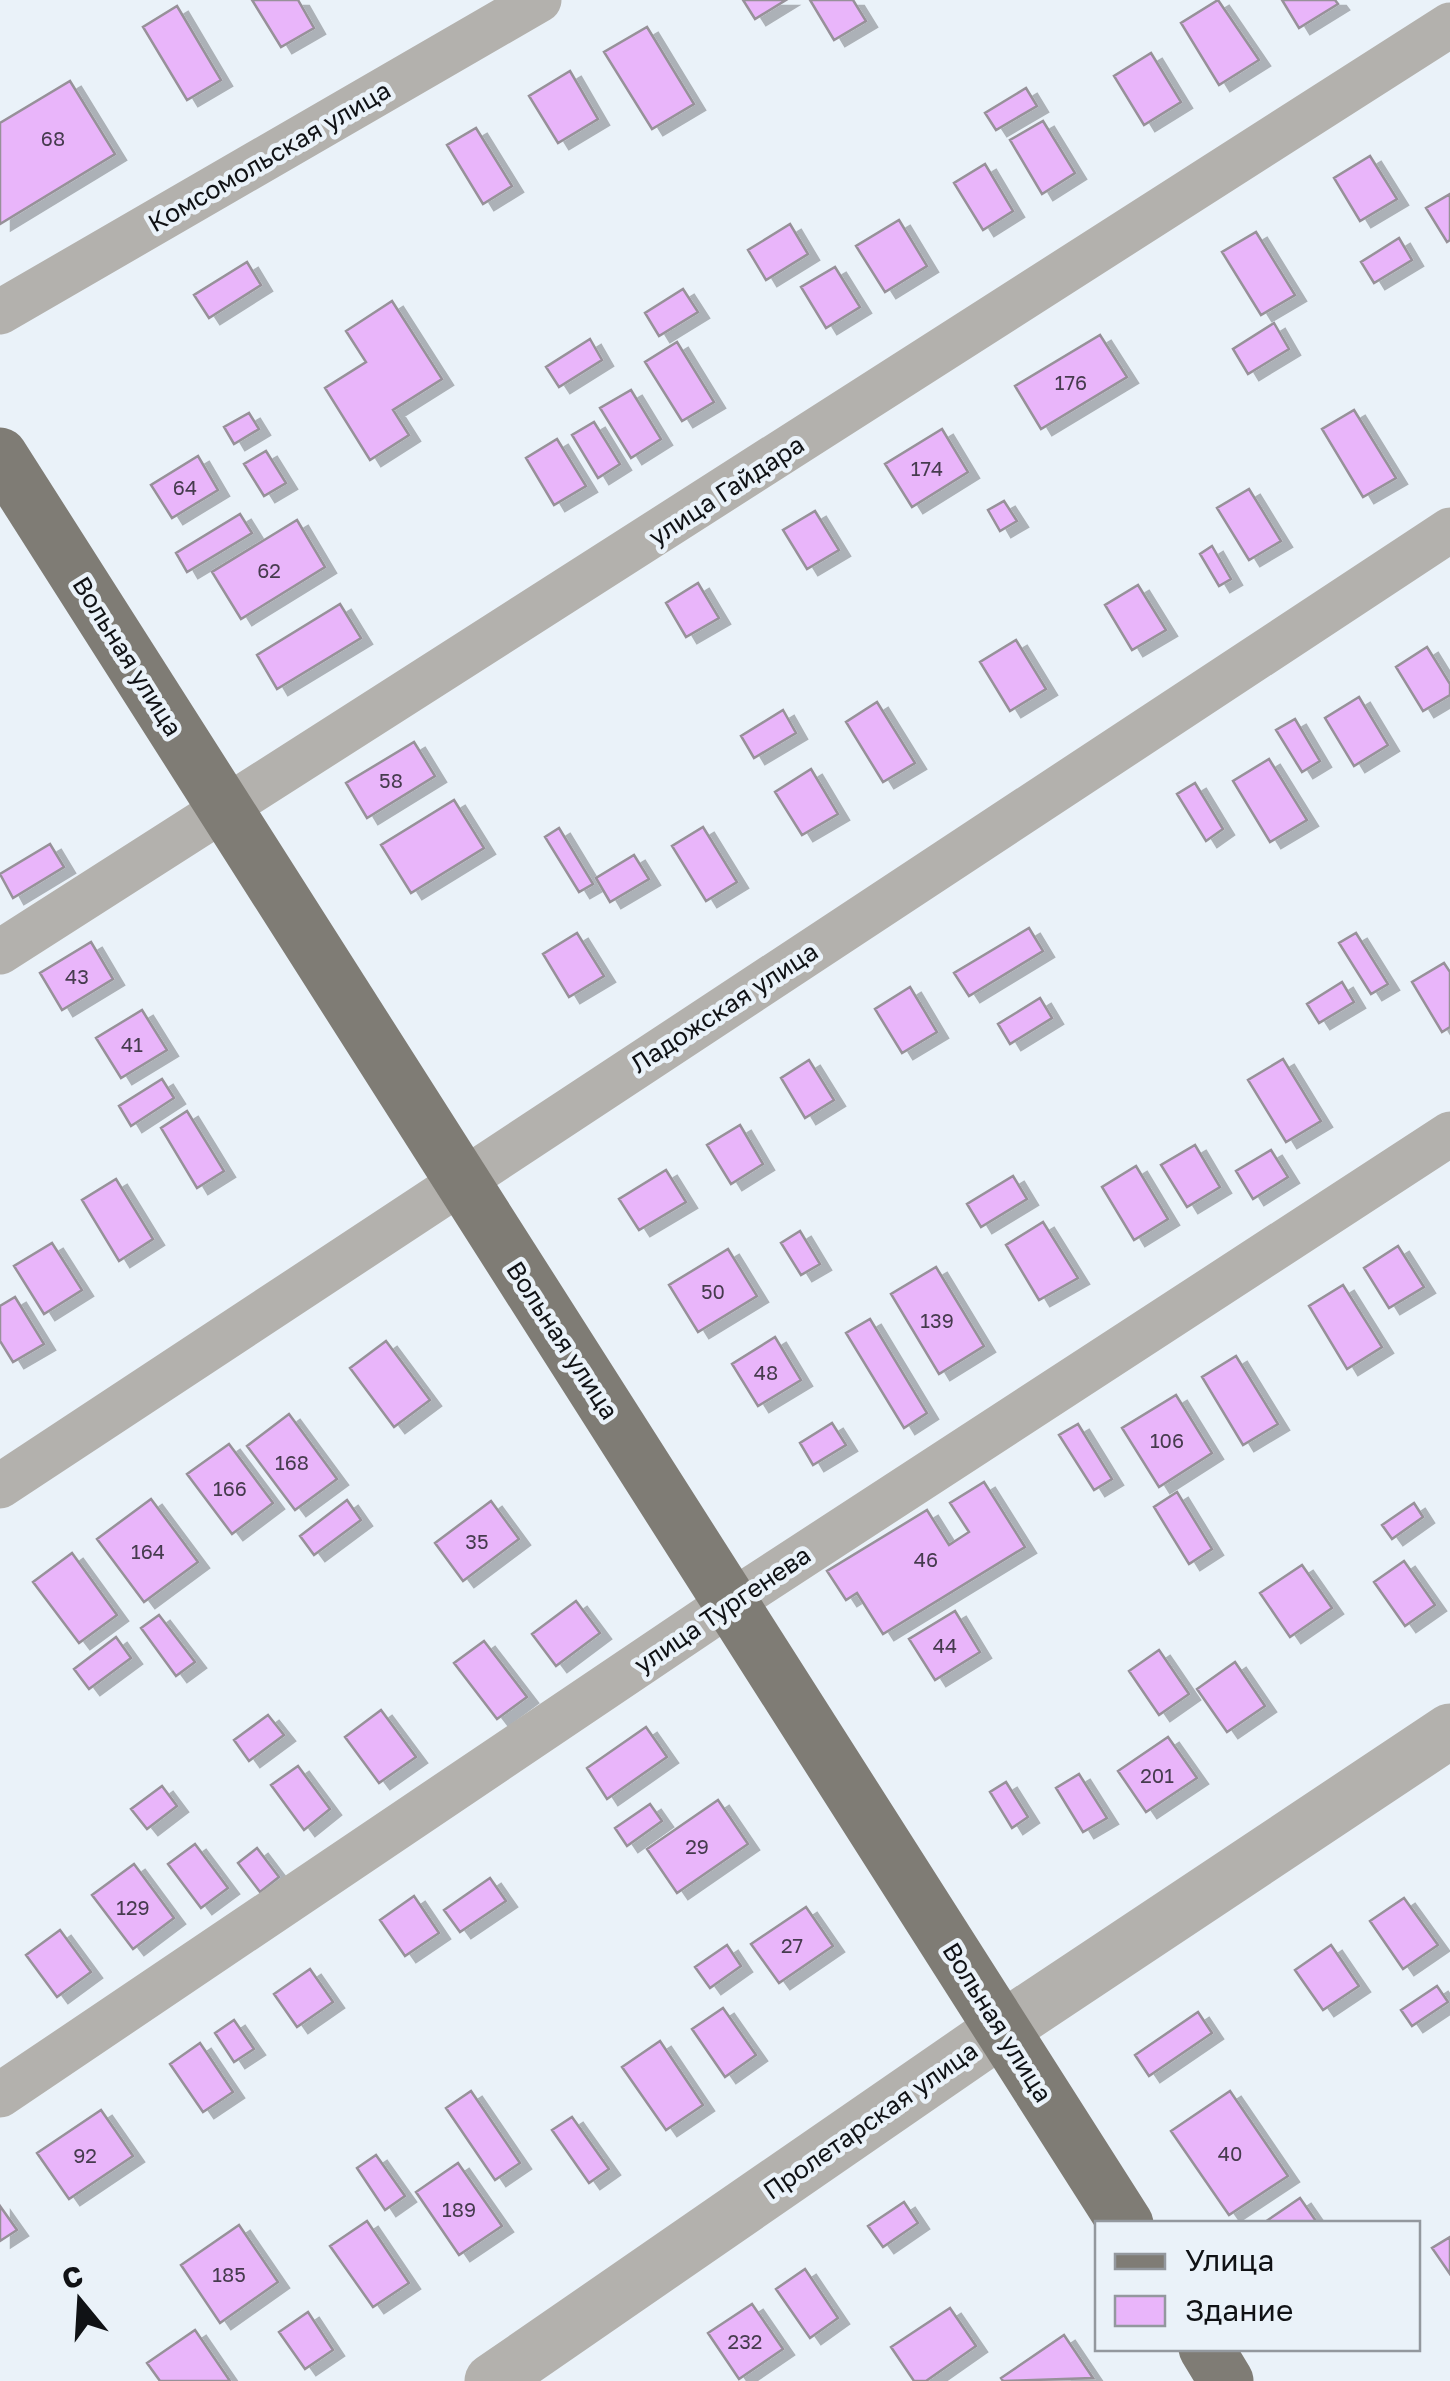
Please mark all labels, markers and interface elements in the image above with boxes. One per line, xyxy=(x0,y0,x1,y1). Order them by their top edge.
street label: Комсомольская улица xyxy=(142,74,396,238)
house number: 68 xyxy=(41,126,65,150)
house number: 176 xyxy=(1055,370,1087,394)
street label: улица Гайдара xyxy=(642,428,810,552)
house number: 174 xyxy=(911,456,943,480)
house number: 64 xyxy=(173,475,197,499)
house number: 62 xyxy=(257,558,281,582)
street label: Вольная улица xyxy=(67,570,189,742)
house number: 58 xyxy=(379,768,403,792)
street label: Ладожская улица xyxy=(625,935,823,1079)
house number: 43 xyxy=(65,964,89,988)
house number: 41 xyxy=(121,1032,143,1056)
street label: Вольная улица xyxy=(500,1255,626,1425)
house number: 50 xyxy=(701,1279,725,1303)
house number: 139 xyxy=(920,1308,954,1332)
house number: 48 xyxy=(754,1360,778,1384)
house number: 106 xyxy=(1150,1428,1184,1452)
house number: 168 xyxy=(275,1450,309,1474)
house number: 166 xyxy=(213,1476,247,1500)
house number: 35 xyxy=(465,1529,489,1553)
house number: 164 xyxy=(131,1539,165,1563)
street label: улица Тургенева xyxy=(628,1539,816,1679)
house number: 46 xyxy=(914,1547,938,1571)
house number: 44 xyxy=(933,1633,957,1657)
house number: 201 xyxy=(1140,1763,1174,1787)
house number: 29 xyxy=(685,1834,709,1858)
house number: 129 xyxy=(116,1895,150,1919)
house number: 27 xyxy=(781,1933,803,1957)
street label: Вольная улица xyxy=(937,1936,1059,2108)
street label: Пролетарская улица xyxy=(757,2034,983,2206)
house number: 40 xyxy=(1218,2141,1242,2165)
house number: 92 xyxy=(73,2143,97,2167)
house number: 189 xyxy=(442,2197,476,2221)
legend xyxy=(1095,2221,1420,2351)
text: Улица xyxy=(1185,2242,1274,2278)
north arrow xyxy=(30,2251,130,2351)
text: С xyxy=(58,2258,87,2296)
house number: 185 xyxy=(212,2262,246,2286)
text: Здание xyxy=(1185,2292,1293,2328)
house number: 232 xyxy=(728,2329,762,2353)

